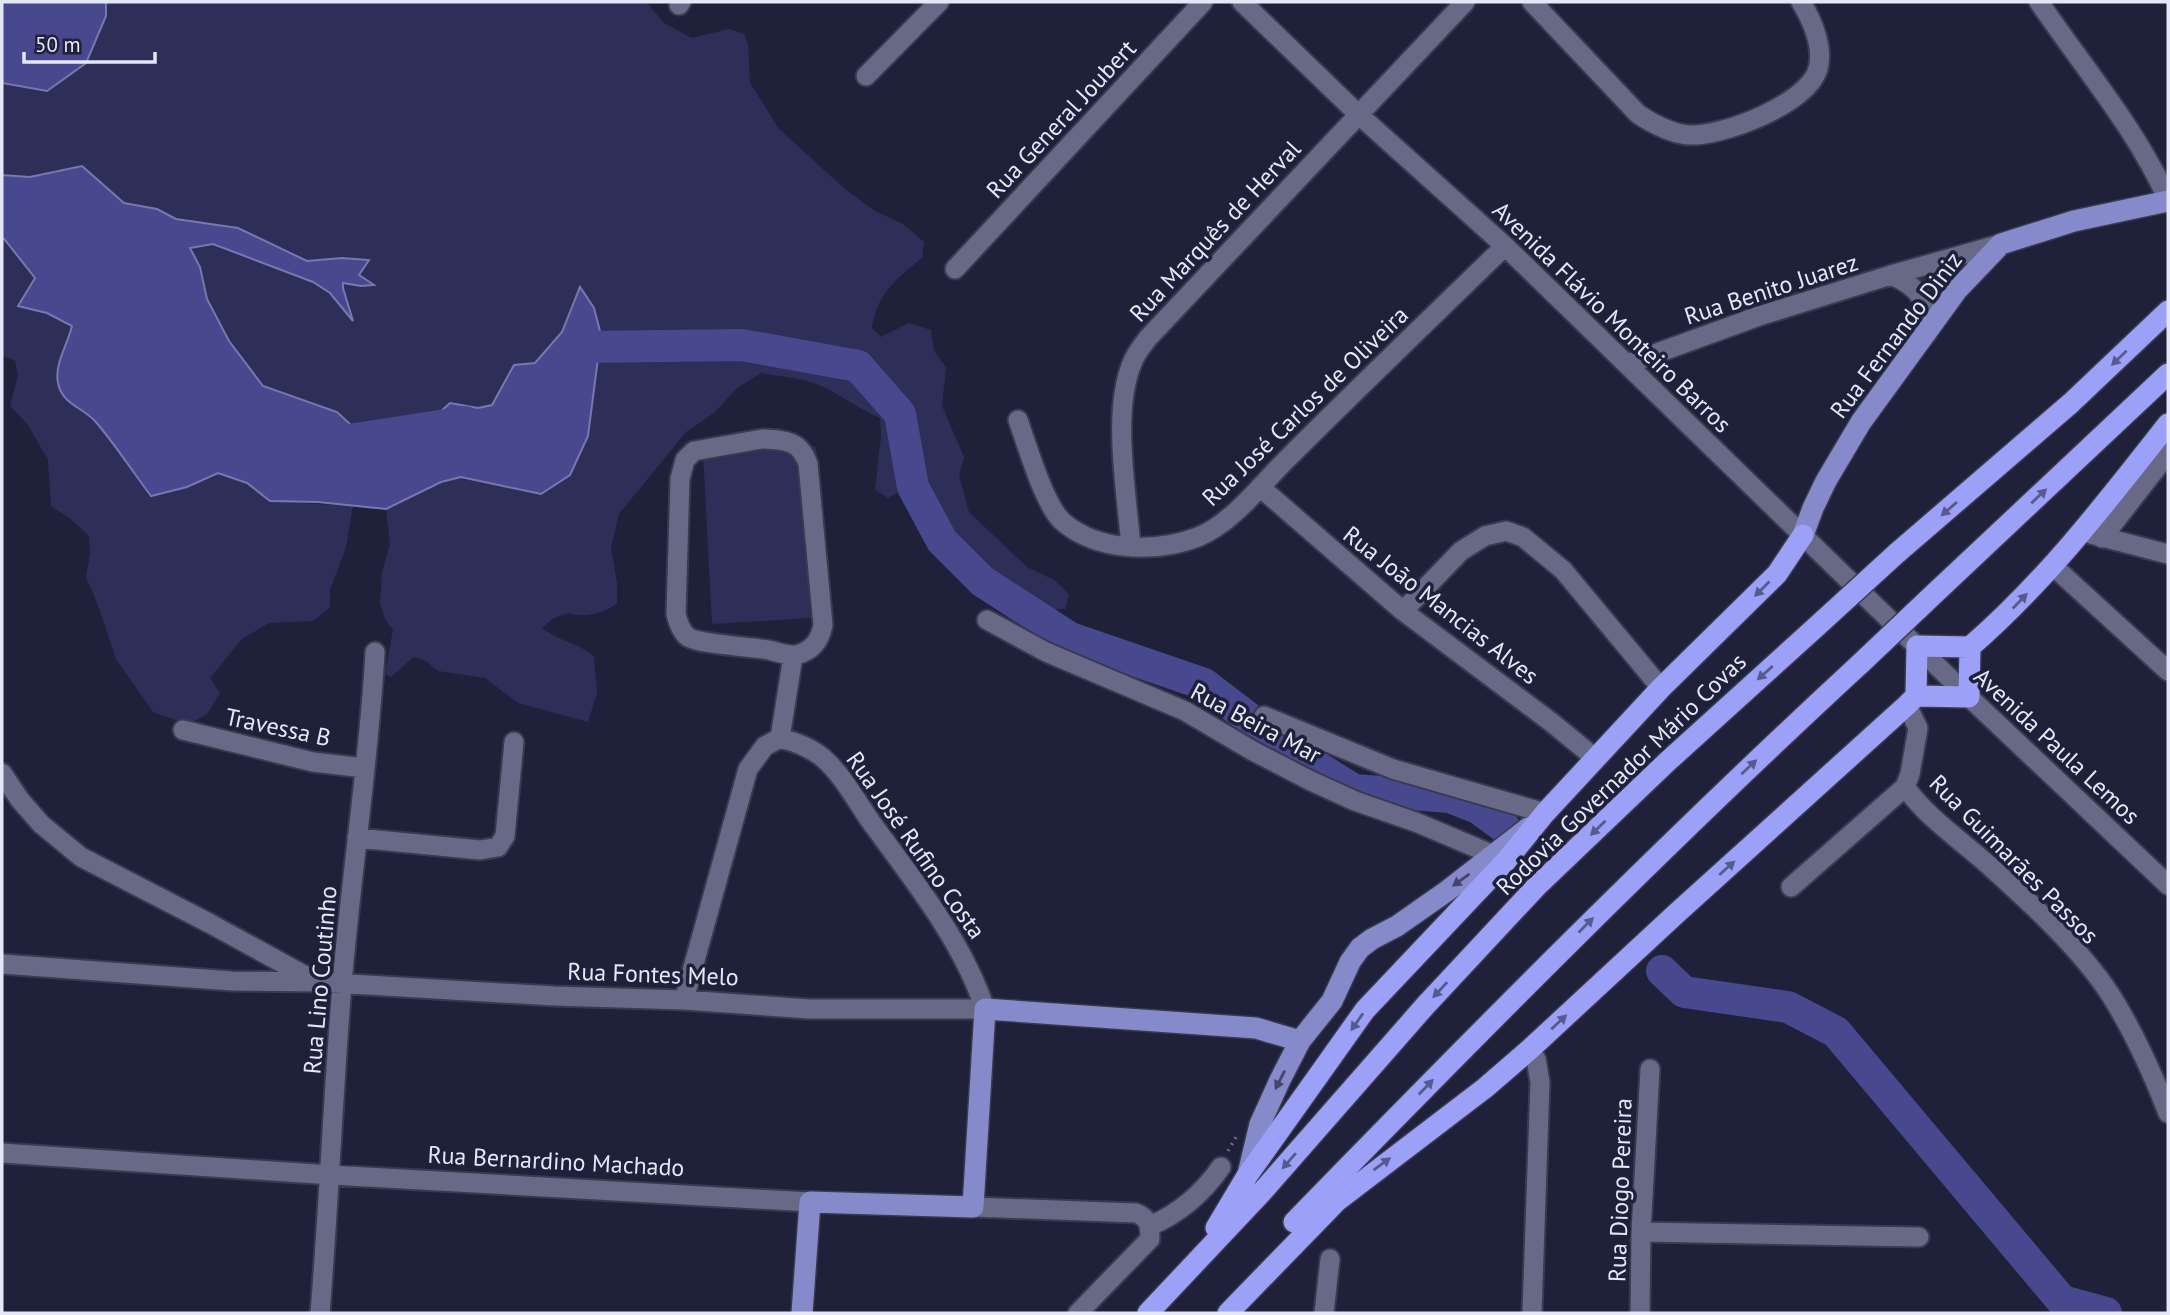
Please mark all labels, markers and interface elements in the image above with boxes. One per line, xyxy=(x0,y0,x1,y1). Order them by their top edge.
scale bar xyxy=(24,21,156,65)
text: 50 m xyxy=(35,31,81,58)
street label: Rua General Joubert xyxy=(979,33,1143,205)
street label: Rua Marquês de Herval xyxy=(1123,134,1307,328)
street label: Avenida Flávio Monteiro Barros xyxy=(1486,195,1738,439)
street label: Rua Fernando Diniz xyxy=(1823,245,1969,425)
street label: Rua Benito Juarez xyxy=(1680,246,1862,332)
street label: Rua José Carlos de Oliveira xyxy=(1195,299,1415,513)
one-way arrow xyxy=(2111,349,2128,365)
one-way arrow xyxy=(2030,488,2047,504)
one-way arrow xyxy=(1940,501,1957,516)
street label: Rua João Mancias Alves xyxy=(1337,519,1545,691)
one-way arrow xyxy=(1754,580,1770,597)
one-way arrow xyxy=(2011,592,2028,609)
street label: Rodovia Governador Mário Covas xyxy=(1489,646,1753,902)
street label: Avenida Paula Lemos xyxy=(1967,661,2147,831)
one-way arrow xyxy=(1756,665,1774,681)
street label: Rua Beira Mar xyxy=(1185,676,1327,770)
street label: Travessa B xyxy=(222,701,334,753)
street label: Rua José Rufino Costa xyxy=(840,745,992,945)
one-way arrow xyxy=(1740,759,1757,775)
street label: Rua Guimarães Passos xyxy=(1923,768,2105,950)
one-way arrow xyxy=(1590,819,1607,836)
one-way arrow xyxy=(1718,860,1736,876)
one-way arrow xyxy=(1452,873,1470,887)
street label: Rua Lino Coutinho xyxy=(296,885,344,1075)
one-way arrow xyxy=(1577,917,1593,934)
street label: Rua Fontes Melo xyxy=(567,956,739,992)
one-way arrow xyxy=(1432,981,1448,999)
one-way arrow xyxy=(1350,1013,1364,1031)
one-way arrow xyxy=(1550,1014,1567,1030)
one-way arrow xyxy=(1275,1070,1286,1090)
one-way arrow xyxy=(1417,1078,1434,1095)
street label: Rua Diogo Pereira xyxy=(1601,1097,1639,1283)
street label: Rua Bernardino Machado xyxy=(427,1139,685,1183)
one-way arrow xyxy=(1282,1152,1297,1169)
one-way arrow xyxy=(1373,1157,1392,1171)

